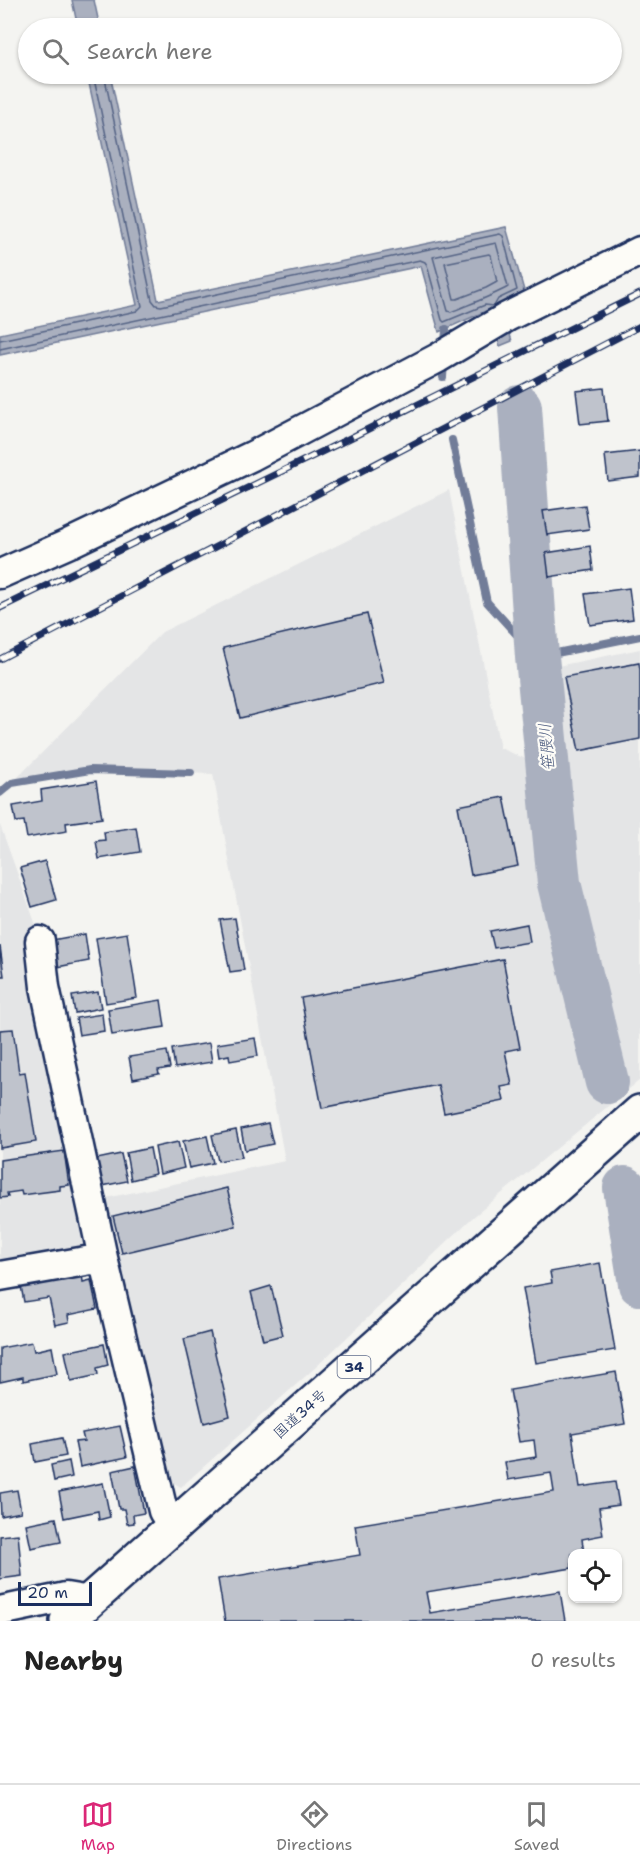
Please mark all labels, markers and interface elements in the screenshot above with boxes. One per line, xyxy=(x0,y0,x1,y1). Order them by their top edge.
search box xyxy=(18,18,622,84)
icon: search xyxy=(39,35,72,68)
text: Search here xyxy=(87,37,213,66)
water label: 笹隈川 xyxy=(534,722,559,772)
road number: 34 xyxy=(338,1356,370,1378)
street label: 国道34号 xyxy=(269,1385,331,1443)
map controls xyxy=(568,1549,622,1603)
button: locate xyxy=(568,1549,622,1603)
scale bar xyxy=(18,1579,92,1606)
text: 20 m xyxy=(27,1582,68,1603)
text: Nearby xyxy=(24,1643,123,1678)
text: 0 results xyxy=(530,1647,616,1673)
tab: Map xyxy=(81,1798,115,1855)
tab: Directions xyxy=(276,1798,353,1855)
tab: Saved xyxy=(514,1798,559,1855)

